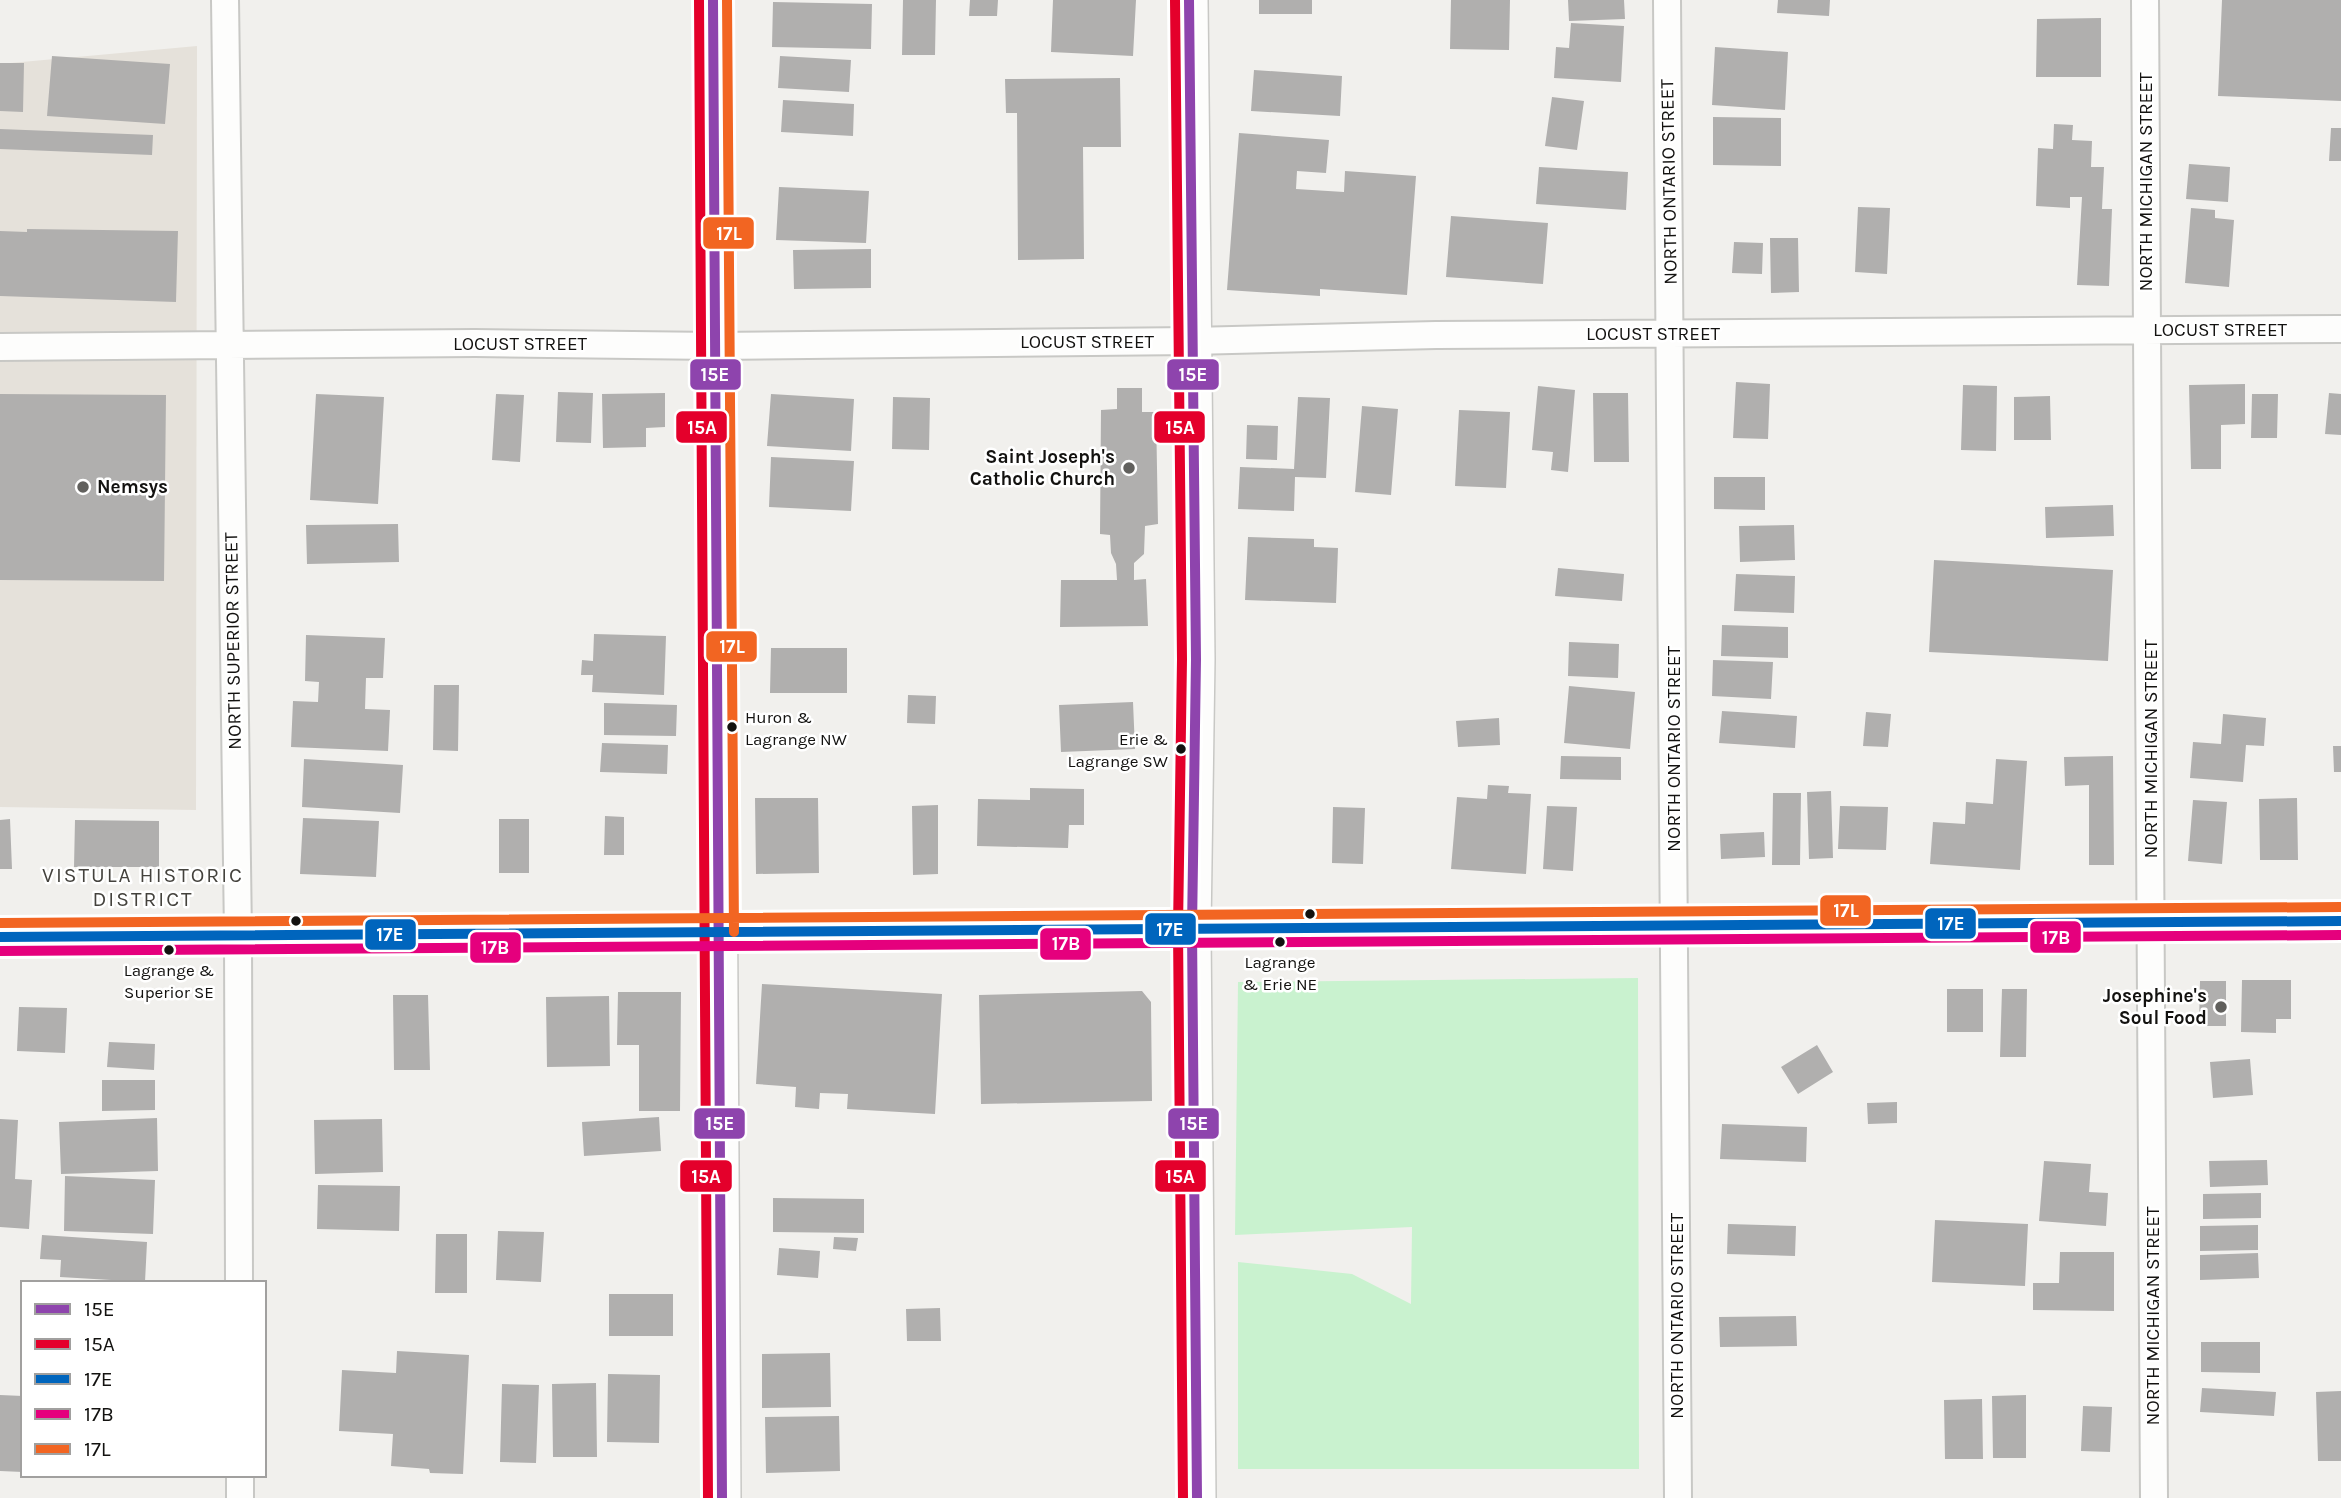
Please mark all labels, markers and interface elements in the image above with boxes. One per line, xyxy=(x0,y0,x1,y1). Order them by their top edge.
street label: NORTH MICHIGAN STREET xyxy=(2135,72,2157,291)
street label: NORTH ONTARIO STREET xyxy=(1656,78,1682,285)
line badge: 17L xyxy=(702,216,755,250)
text: 17L xyxy=(716,223,742,245)
street label: LOCUST STREET xyxy=(2153,319,2288,341)
street label: LOCUST STREET xyxy=(1586,323,1721,345)
street label: LOCUST STREET xyxy=(1020,331,1155,353)
street label: LOCUST STREET xyxy=(453,333,588,355)
line badge: 15E xyxy=(689,358,742,391)
line badge: 15E xyxy=(1166,358,1220,391)
text: 15E xyxy=(701,364,729,386)
text: 15E xyxy=(1179,364,1207,386)
line badge: 15A xyxy=(675,410,728,444)
line badge: 15A xyxy=(1153,410,1206,444)
text: 15A xyxy=(687,417,717,439)
text: 15A xyxy=(1165,417,1195,439)
place label: Saint Joseph's Catholic Church xyxy=(970,446,1115,490)
marker: Saint Joseph's Catholic Church xyxy=(1121,460,1137,476)
place label: Nemsys xyxy=(97,476,168,498)
marker: Nemsys xyxy=(75,479,91,495)
street label: NORTH SUPERIOR STREET xyxy=(220,532,246,750)
line badge: 17L xyxy=(705,630,758,663)
text: 17L xyxy=(719,636,745,658)
street label: NORTH MICHIGAN STREET xyxy=(2140,639,2162,858)
street label: NORTH ONTARIO STREET xyxy=(1663,646,1685,852)
place label: Huron & Lagrange NW xyxy=(745,707,847,749)
marker: Huron & Lagrange NW xyxy=(725,720,739,734)
place label: Erie & Lagrange SW xyxy=(1067,729,1168,771)
marker: Erie & Lagrange SW xyxy=(1174,742,1188,756)
district label: VISTULA HISTORIC DISTRICT xyxy=(42,863,244,911)
line badge: 17L xyxy=(1819,894,1872,927)
text: 17L xyxy=(1833,900,1859,922)
unlabelled marker xyxy=(1303,907,1317,921)
line badge: 17E xyxy=(1924,907,1977,940)
line badge: 17E xyxy=(1144,912,1197,946)
text: 17E xyxy=(1937,913,1965,935)
unlabelled marker xyxy=(289,914,303,928)
line badge: 17E xyxy=(364,918,417,951)
text: 17E xyxy=(1156,919,1184,941)
line badge: 17B xyxy=(2029,920,2082,954)
text: 17E xyxy=(376,924,404,946)
line badge: 17B xyxy=(1039,927,1092,961)
text: 17B xyxy=(2042,927,2070,949)
line badge: 17B xyxy=(469,931,522,964)
text: 17B xyxy=(1052,933,1080,955)
marker: Lagrange & Erie NE xyxy=(1273,935,1287,949)
text: 17B xyxy=(481,937,509,959)
marker: Lagrange & Superior SE xyxy=(162,943,176,957)
place label: Lagrange & Erie NE xyxy=(1243,952,1317,994)
place label: Lagrange & Superior SE xyxy=(124,960,214,1002)
place label: Josephine's Soul Food xyxy=(2103,985,2207,1029)
marker: Josephine's Soul Food xyxy=(2213,999,2229,1015)
line badge: 15E xyxy=(693,1107,746,1140)
line badge: 15E xyxy=(1167,1107,1220,1140)
text: 15E xyxy=(706,1113,734,1135)
text: 15E xyxy=(1180,1113,1208,1135)
line badge: 15A xyxy=(679,1159,733,1193)
line badge: 15A xyxy=(1154,1159,1207,1193)
text: 15A xyxy=(691,1166,721,1188)
text: 15A xyxy=(1165,1166,1195,1188)
street label: NORTH MICHIGAN STREET xyxy=(2142,1206,2164,1425)
street label: NORTH ONTARIO STREET xyxy=(1666,1213,1688,1419)
legend xyxy=(21,1281,266,1477)
text: 15E xyxy=(84,1297,115,1321)
text: 15A xyxy=(84,1332,115,1356)
text: 17E xyxy=(84,1367,113,1391)
text: 17B xyxy=(84,1402,114,1426)
text: 17L xyxy=(84,1437,111,1461)

